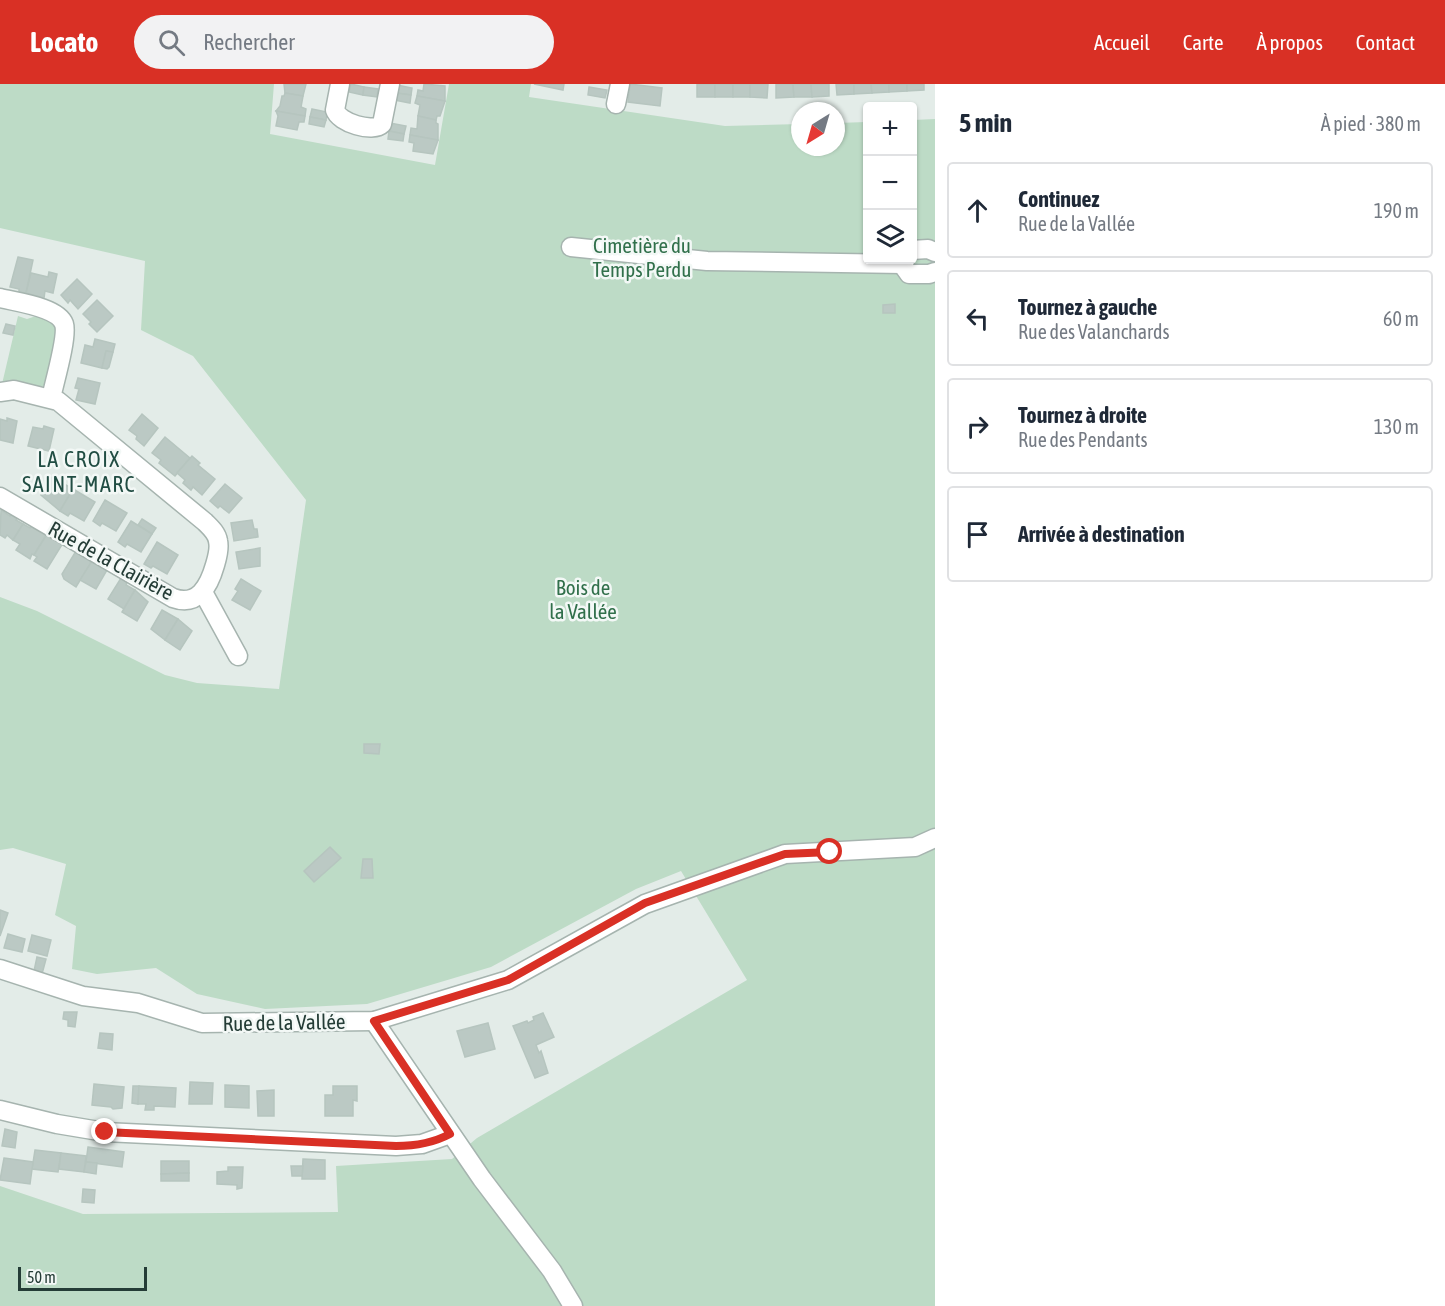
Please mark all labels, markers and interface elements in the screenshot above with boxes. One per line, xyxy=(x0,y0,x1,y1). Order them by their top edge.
search box xyxy=(134,15,554,69)
text: Locato xyxy=(30,26,98,58)
icon: search xyxy=(155,26,188,59)
text: Rechercher xyxy=(203,29,295,55)
text: Accueil xyxy=(1094,30,1150,54)
text: Carte xyxy=(1183,30,1223,54)
text: À propos xyxy=(1256,30,1323,54)
text: Contact xyxy=(1356,30,1415,54)
north arrow xyxy=(791,102,845,156)
map controls xyxy=(863,102,917,264)
button: + xyxy=(863,102,917,156)
text: 5 min xyxy=(959,108,1012,138)
text: À pied · 380 m xyxy=(1321,112,1421,135)
button: − xyxy=(863,156,917,210)
text: Continuez xyxy=(1018,186,1100,212)
icon: ahead xyxy=(961,194,994,227)
text: 190 m xyxy=(1374,199,1419,222)
button: layers xyxy=(863,210,917,264)
text: Rue de la Vallée xyxy=(1018,212,1135,235)
park label: Cimetière du Temps Perdu xyxy=(593,233,691,281)
text: Tournez à gauche xyxy=(1018,294,1157,320)
icon: left xyxy=(961,302,994,335)
text: 60 m xyxy=(1383,307,1419,330)
text: Rue des Valanchards xyxy=(1018,320,1169,343)
text: Tournez à droite xyxy=(1018,402,1147,428)
icon: right xyxy=(961,410,994,443)
text: 130 m xyxy=(1374,415,1419,438)
text: Rue des Pendants xyxy=(1018,428,1148,451)
district label: LA CROIX SAINT-MARC xyxy=(22,446,136,497)
street label: Rue de la Clairière xyxy=(45,516,178,604)
icon: arrive xyxy=(961,518,994,551)
text: Arrivée à destination xyxy=(1018,521,1185,547)
park label: Bois de la Vallée xyxy=(549,575,617,623)
route start xyxy=(816,838,842,864)
street label: Rue de la Vallée xyxy=(222,1009,346,1035)
route end xyxy=(91,1118,117,1144)
scale bar xyxy=(18,1264,147,1292)
text: 50 m xyxy=(27,1268,56,1286)

